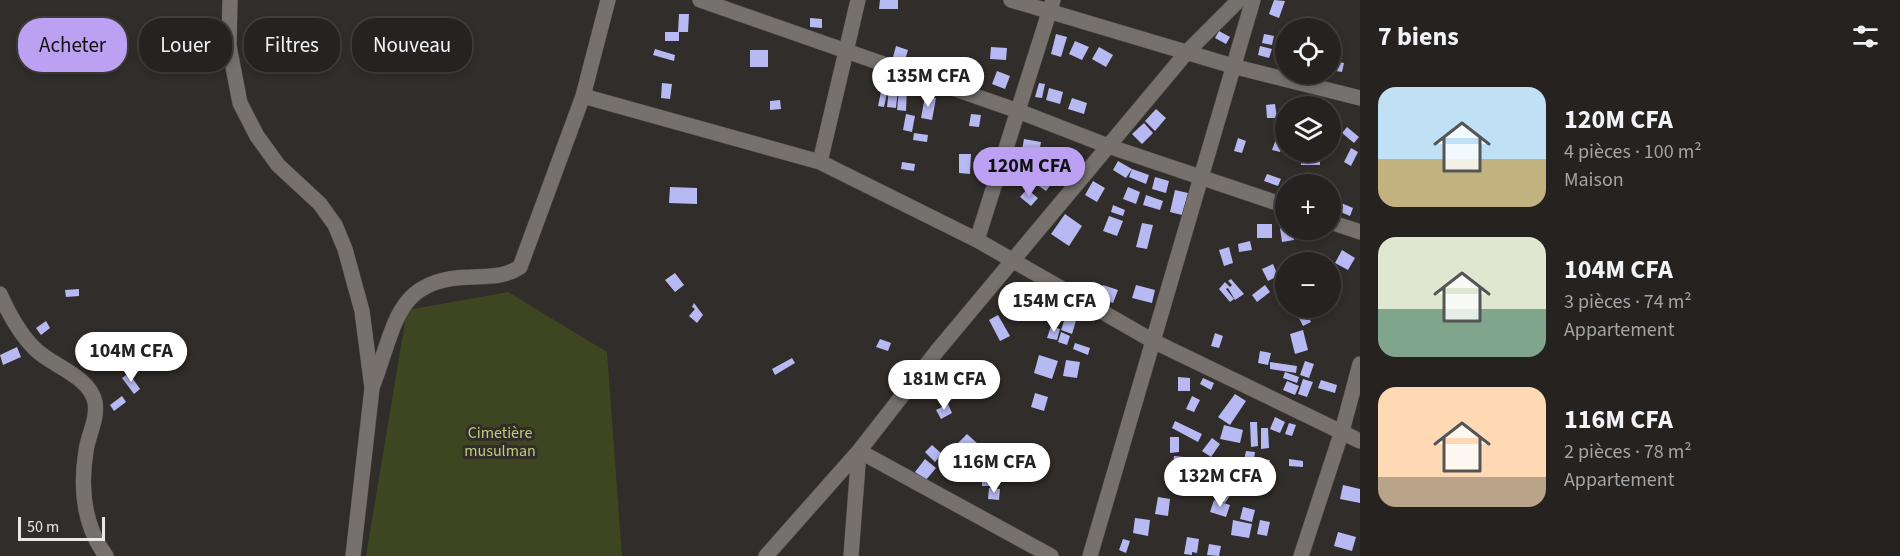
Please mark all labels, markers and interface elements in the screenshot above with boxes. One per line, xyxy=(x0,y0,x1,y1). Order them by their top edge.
chip: Acheter xyxy=(18,18,127,72)
chip: Louer xyxy=(139,18,232,72)
chip: Filtres xyxy=(244,18,340,72)
chip: Nouveau xyxy=(352,18,472,72)
map controls xyxy=(1275,18,1341,318)
button: locate xyxy=(1275,18,1341,84)
text: 7 biens xyxy=(1378,18,1459,55)
icon: filters xyxy=(1849,20,1882,53)
pin: 135M CFA xyxy=(866,57,990,108)
text: 135M CFA xyxy=(886,62,970,90)
button: layers xyxy=(1275,96,1341,162)
text: 120M CFA xyxy=(1564,101,1673,138)
icon: home xyxy=(1426,111,1498,183)
text: 4 pièces · 100 m² xyxy=(1564,138,1702,166)
pin: 120M CFA xyxy=(967,147,1091,198)
text: 120M CFA xyxy=(987,152,1071,180)
text: Maison xyxy=(1564,166,1624,194)
button: + xyxy=(1275,174,1341,240)
text: 104M CFA xyxy=(1564,251,1673,288)
button: − xyxy=(1275,252,1341,318)
icon: home xyxy=(1426,261,1498,333)
pin: 154M CFA xyxy=(992,282,1116,333)
text: 154M CFA xyxy=(1012,287,1096,315)
text: 3 pièces · 74 m² xyxy=(1564,288,1692,316)
text: Appartement xyxy=(1564,316,1674,344)
pin: 104M CFA xyxy=(69,332,193,383)
text: 104M CFA xyxy=(89,337,173,365)
pin: 181M CFA xyxy=(882,360,1006,411)
text: 181M CFA xyxy=(902,365,986,393)
text: 116M CFA xyxy=(1564,401,1673,438)
icon: home xyxy=(1426,411,1498,483)
park label: Cimetière musulman xyxy=(464,422,536,462)
text: 2 pièces · 78 m² xyxy=(1564,438,1692,466)
pin: 116M CFA xyxy=(932,443,1056,494)
text: 116M CFA xyxy=(952,448,1036,476)
pin: 132M CFA xyxy=(1158,457,1282,508)
text: 132M CFA xyxy=(1178,462,1262,490)
text: Appartement xyxy=(1564,466,1674,494)
scale bar xyxy=(18,514,105,542)
text: 50 m xyxy=(27,516,59,538)

